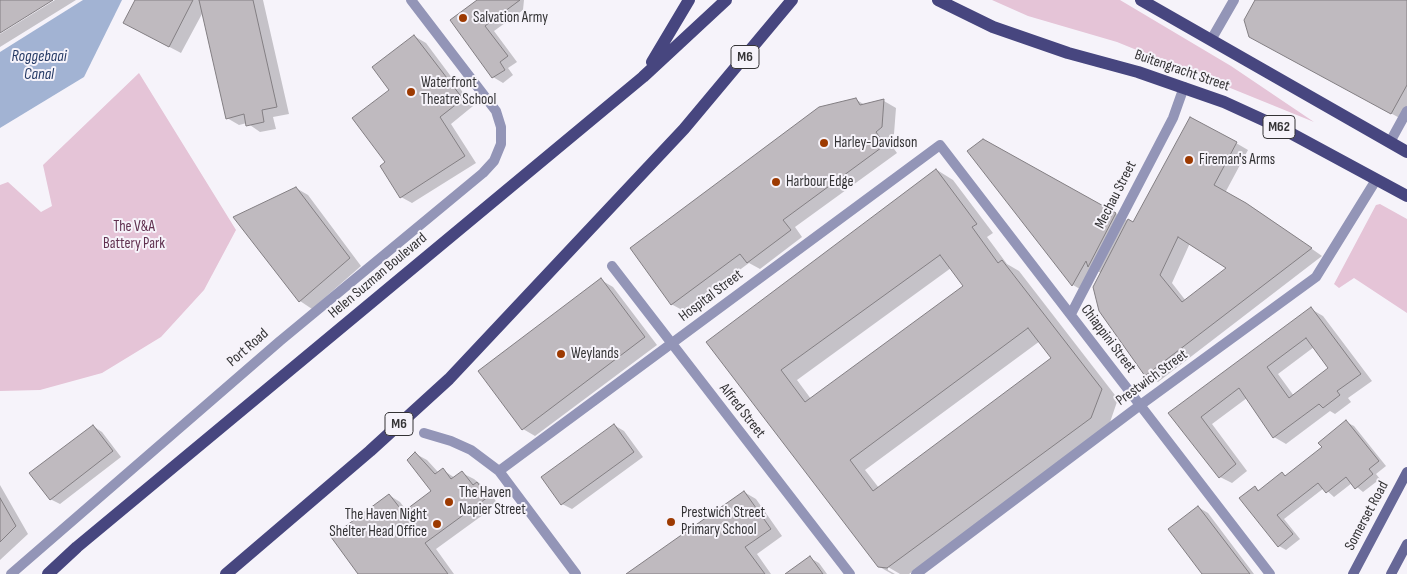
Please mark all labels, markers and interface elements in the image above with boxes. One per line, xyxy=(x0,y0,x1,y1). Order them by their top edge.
place label: Salvation Army xyxy=(473,9,548,27)
marker: Salvation Army xyxy=(457,12,469,24)
road number: M6 xyxy=(731,46,759,68)
street label: Buitengracht Street xyxy=(1132,46,1232,96)
water label: Roggebaai Canal xyxy=(11,47,67,85)
place label: Waterfront Theatre School xyxy=(421,74,496,109)
marker: Waterfront Theatre School xyxy=(405,86,417,98)
road number: M62 xyxy=(1263,115,1295,138)
place label: Harley-Davidson xyxy=(834,134,917,152)
marker: Harley-Davidson xyxy=(818,137,830,149)
place label: Fireman's Arms xyxy=(1199,151,1275,169)
marker: Fireman's Arms xyxy=(1183,154,1195,166)
street label: Mechau Street xyxy=(1091,158,1141,232)
place label: Harbour Edge xyxy=(786,173,853,191)
marker: Harbour Edge xyxy=(770,176,782,188)
park label: The V&A Battery Park xyxy=(103,218,165,253)
street label: Helen Suzman Boulevard xyxy=(325,230,431,322)
street label: Hospital Street xyxy=(676,266,746,326)
street label: Chiappini Street xyxy=(1077,301,1139,377)
street label: Port Road xyxy=(224,325,272,371)
place label: Weylands xyxy=(571,345,619,363)
street label: Prestwich Street xyxy=(1113,346,1191,410)
marker: Weylands xyxy=(555,348,567,360)
street label: Alfred Street xyxy=(715,380,769,442)
road number: M6 xyxy=(385,412,413,436)
street label: Somerset Road xyxy=(1341,478,1393,554)
place label: The Haven Napier Street xyxy=(459,484,526,519)
marker: The Haven Napier Street xyxy=(443,496,455,508)
place label: Prestwich Street Primary School xyxy=(681,504,765,539)
place label: The Haven Night Shelter Head Office xyxy=(329,506,427,541)
marker: Prestwich Street Primary School xyxy=(665,516,677,528)
marker: The Haven Night Shelter Head Office xyxy=(431,518,443,530)

